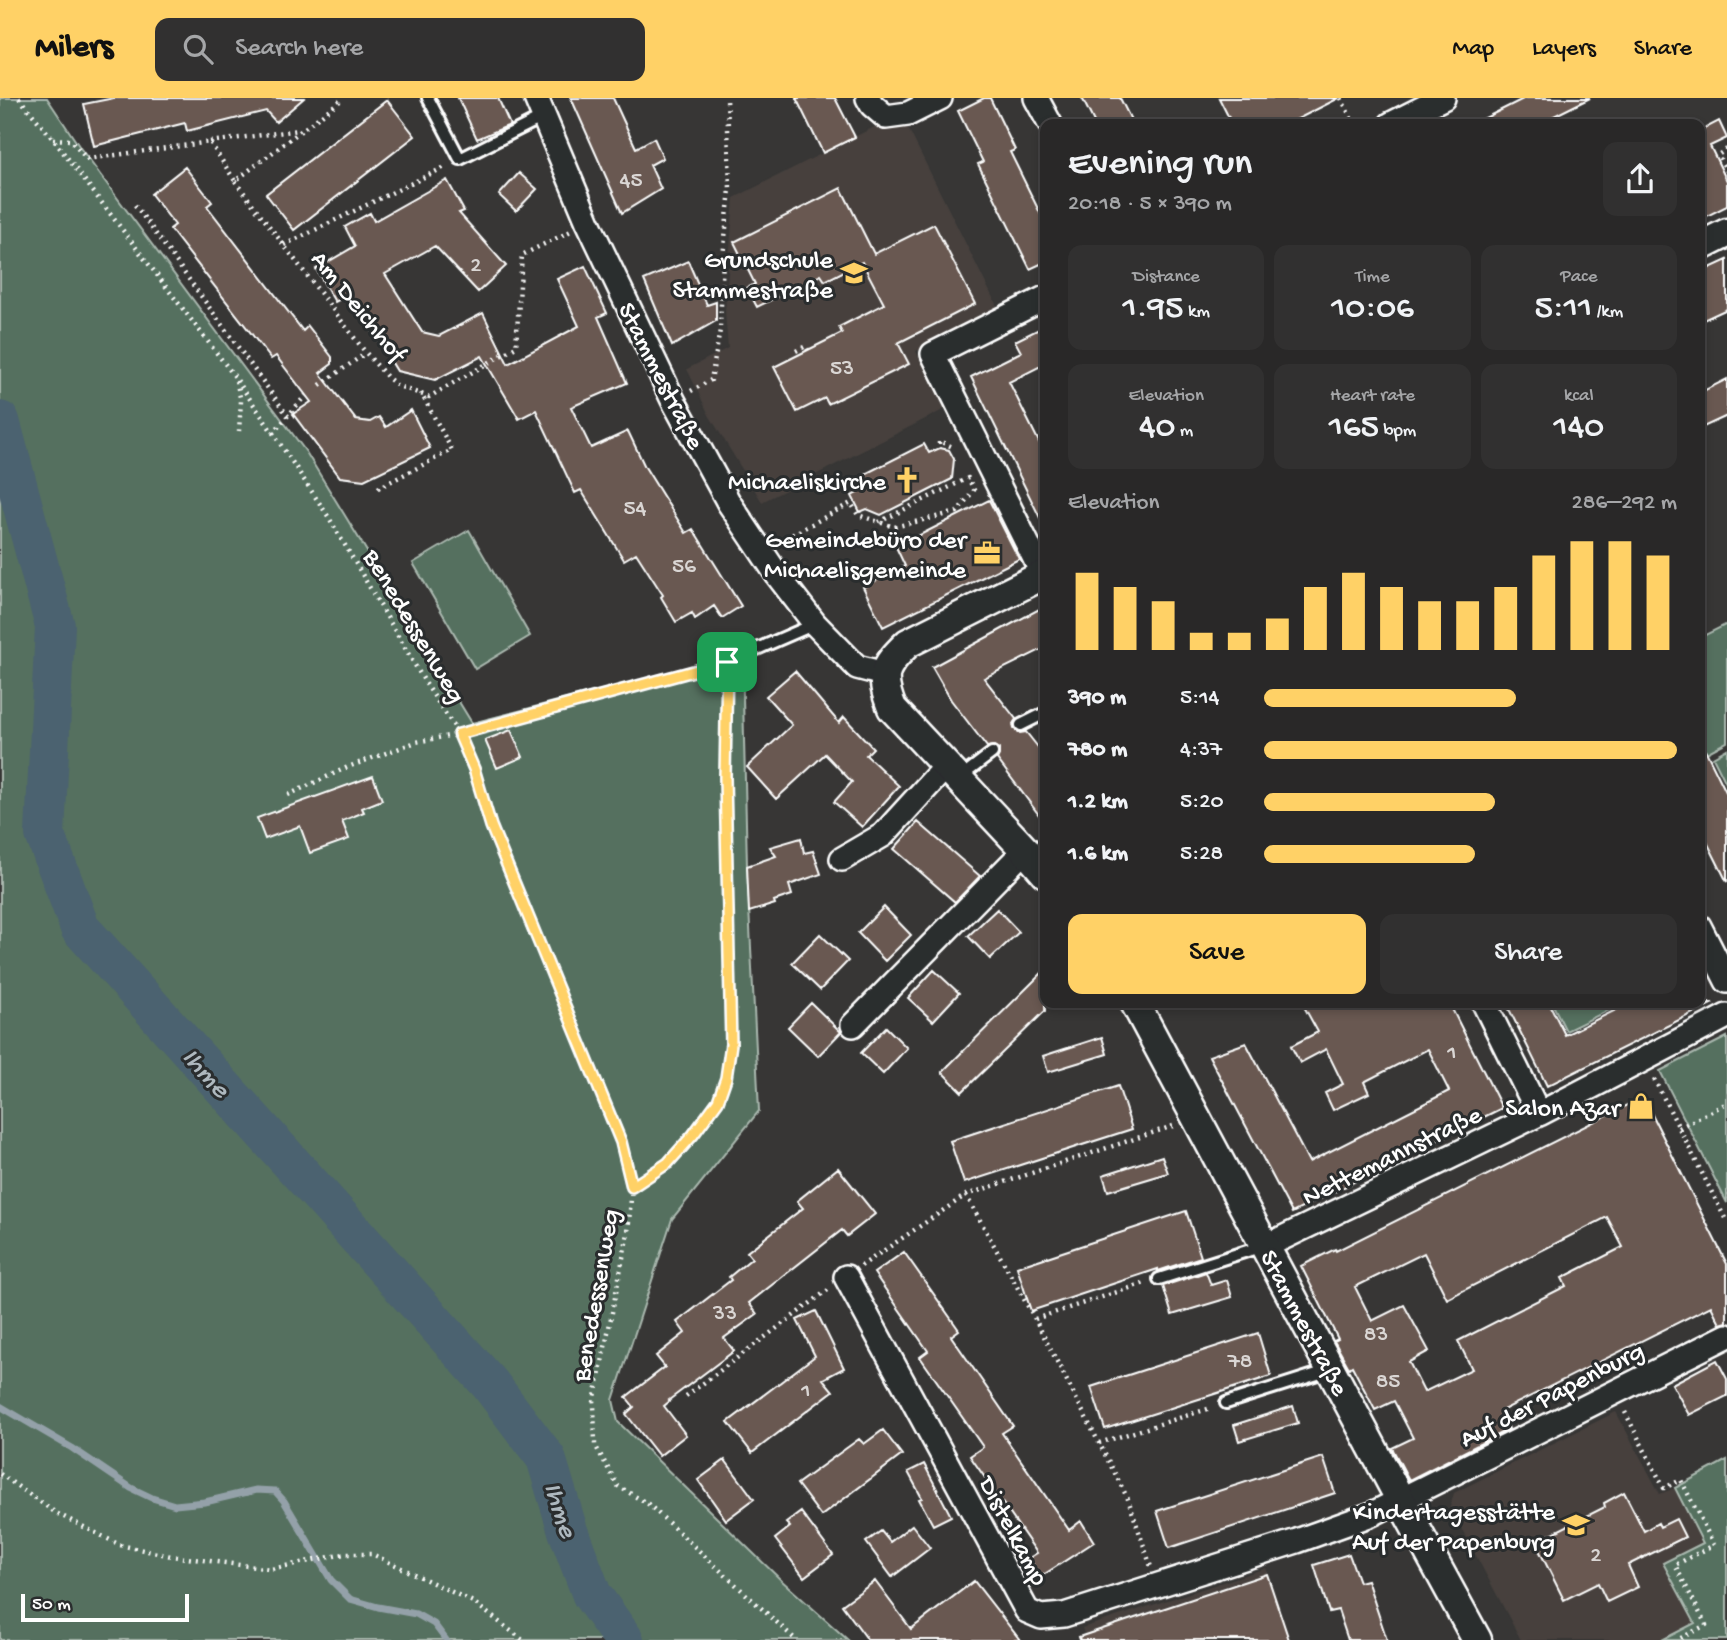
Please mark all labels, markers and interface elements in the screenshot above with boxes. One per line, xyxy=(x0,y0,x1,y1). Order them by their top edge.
search box xyxy=(155,18,645,81)
text: Milers xyxy=(35,30,113,68)
icon: search xyxy=(179,30,217,68)
text: Search here xyxy=(235,34,363,65)
text: Map xyxy=(1452,35,1494,64)
text: Layers xyxy=(1532,35,1596,64)
text: Share xyxy=(1634,35,1692,64)
button: share xyxy=(1603,142,1677,216)
text: Evening run xyxy=(1068,143,1252,187)
house number: 45 xyxy=(620,168,642,195)
text: 20:18 · 5 × 390 m xyxy=(1068,191,1232,218)
street label: Am Deichhof xyxy=(302,246,412,371)
place label: Grundschule Stammestraße xyxy=(673,247,834,308)
house number: 2 xyxy=(470,253,482,280)
school or university icon: Grundschule Stammestraße xyxy=(839,258,869,288)
text: Distance xyxy=(1133,266,1200,289)
text: Time xyxy=(1355,266,1390,289)
text: Pace xyxy=(1560,266,1597,289)
text: 1.95 xyxy=(1122,289,1183,330)
text: 10:06 xyxy=(1331,289,1414,330)
text: 5:11 xyxy=(1534,289,1592,330)
street label: Stammestraße xyxy=(609,299,709,456)
text: km xyxy=(1183,301,1210,324)
text: /km xyxy=(1592,301,1623,324)
house number: 53 xyxy=(830,356,854,383)
text: Elevation xyxy=(1128,385,1204,408)
text: Heart rate xyxy=(1330,385,1415,408)
text: kcal xyxy=(1564,385,1594,408)
text: 40 xyxy=(1139,408,1175,449)
text: 165 xyxy=(1329,408,1379,449)
text: 140 xyxy=(1554,408,1604,449)
text: m xyxy=(1175,420,1193,443)
text: bpm xyxy=(1379,420,1416,443)
church icon: Michaeliskirche xyxy=(892,465,922,495)
place label: Michaeliskirche xyxy=(728,469,887,500)
text: Elevation xyxy=(1068,490,1159,517)
text: 286–292 m xyxy=(1572,490,1677,517)
house number: 54 xyxy=(624,496,647,523)
place label: Gemeindebüro der Michaelisgemeinde xyxy=(764,527,969,588)
office icon: Gemeindebüro der Michaelisgemeinde xyxy=(972,538,1002,568)
street label: Benedessenweg xyxy=(353,544,470,710)
house number: 56 xyxy=(672,554,696,581)
pin xyxy=(697,632,757,692)
icon: arrive xyxy=(708,643,746,681)
text: 390 m xyxy=(1068,685,1126,712)
text: 5:14 xyxy=(1180,685,1220,712)
text: 780 m xyxy=(1068,737,1127,764)
text: 4:37 xyxy=(1180,737,1222,764)
text: 1.2 km xyxy=(1068,789,1128,816)
text: 5:20 xyxy=(1180,789,1224,816)
text: 1.6 km xyxy=(1068,841,1128,868)
text: 5:28 xyxy=(1180,841,1223,868)
button: Save xyxy=(1068,914,1366,994)
button: Share xyxy=(1380,914,1677,994)
house number: 1 xyxy=(1446,1040,1457,1067)
water label: Ihme xyxy=(174,1042,237,1107)
shop icon: Salon Azar xyxy=(1626,1091,1656,1121)
place label: Salon Azar xyxy=(1505,1095,1623,1126)
street label: Nettemannstraße xyxy=(1298,1101,1488,1215)
street label: Benedessenweg xyxy=(568,1207,629,1385)
street label: Stammestraße xyxy=(1251,1246,1354,1403)
house number: 33 xyxy=(712,1301,737,1328)
house number: 83 xyxy=(1364,1322,1388,1349)
street label: Auf der Papenburg xyxy=(1456,1337,1650,1457)
house number: 78 xyxy=(1227,1349,1252,1376)
house number: 85 xyxy=(1376,1369,1400,1396)
house number: 1 xyxy=(800,1378,811,1405)
street label: Distelkamp xyxy=(968,1470,1053,1592)
water label: Ihme xyxy=(534,1479,584,1544)
place label: Kindertagesstätte Auf der Papenburg xyxy=(1352,1499,1556,1560)
school or university icon: Kindertagesstätte Auf der Papenburg xyxy=(1561,1510,1591,1540)
house number: 2 xyxy=(1590,1543,1602,1570)
scale bar xyxy=(21,1591,189,1623)
text: 50 m xyxy=(32,1594,71,1617)

